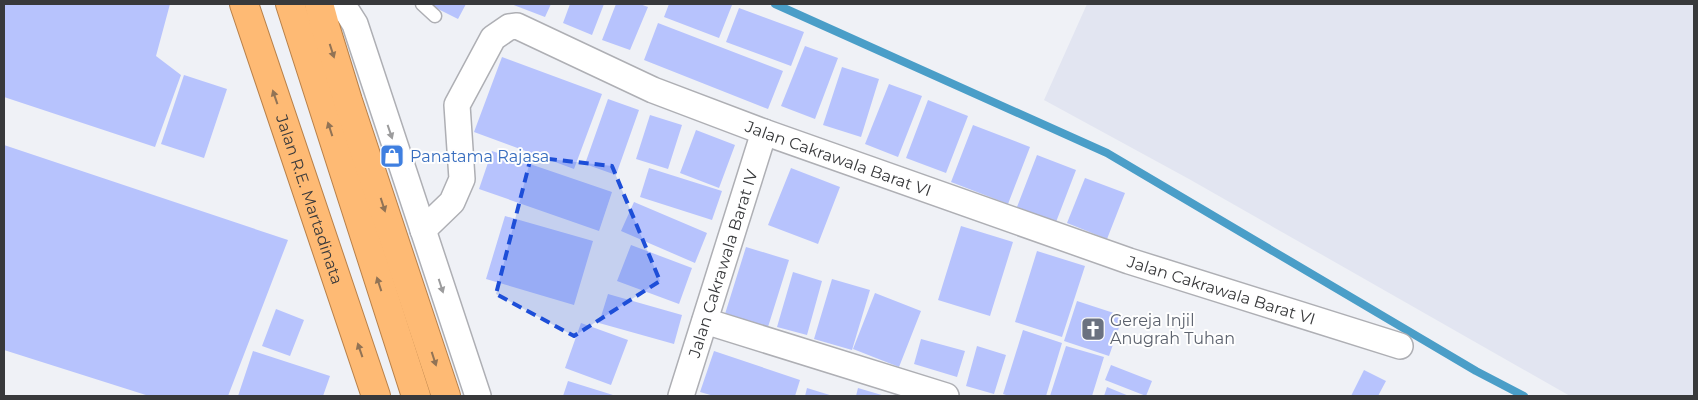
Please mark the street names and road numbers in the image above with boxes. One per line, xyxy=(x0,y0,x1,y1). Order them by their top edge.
street label: Jalan R.E. Martadinata xyxy=(272,111,347,287)
street label: Jalan Cakrawala Barat VI xyxy=(742,116,934,200)
street label: Jalan Cakrawala Barat IV xyxy=(684,166,762,361)
street label: Jalan Cakrawala Barat VI xyxy=(1124,252,1318,329)

